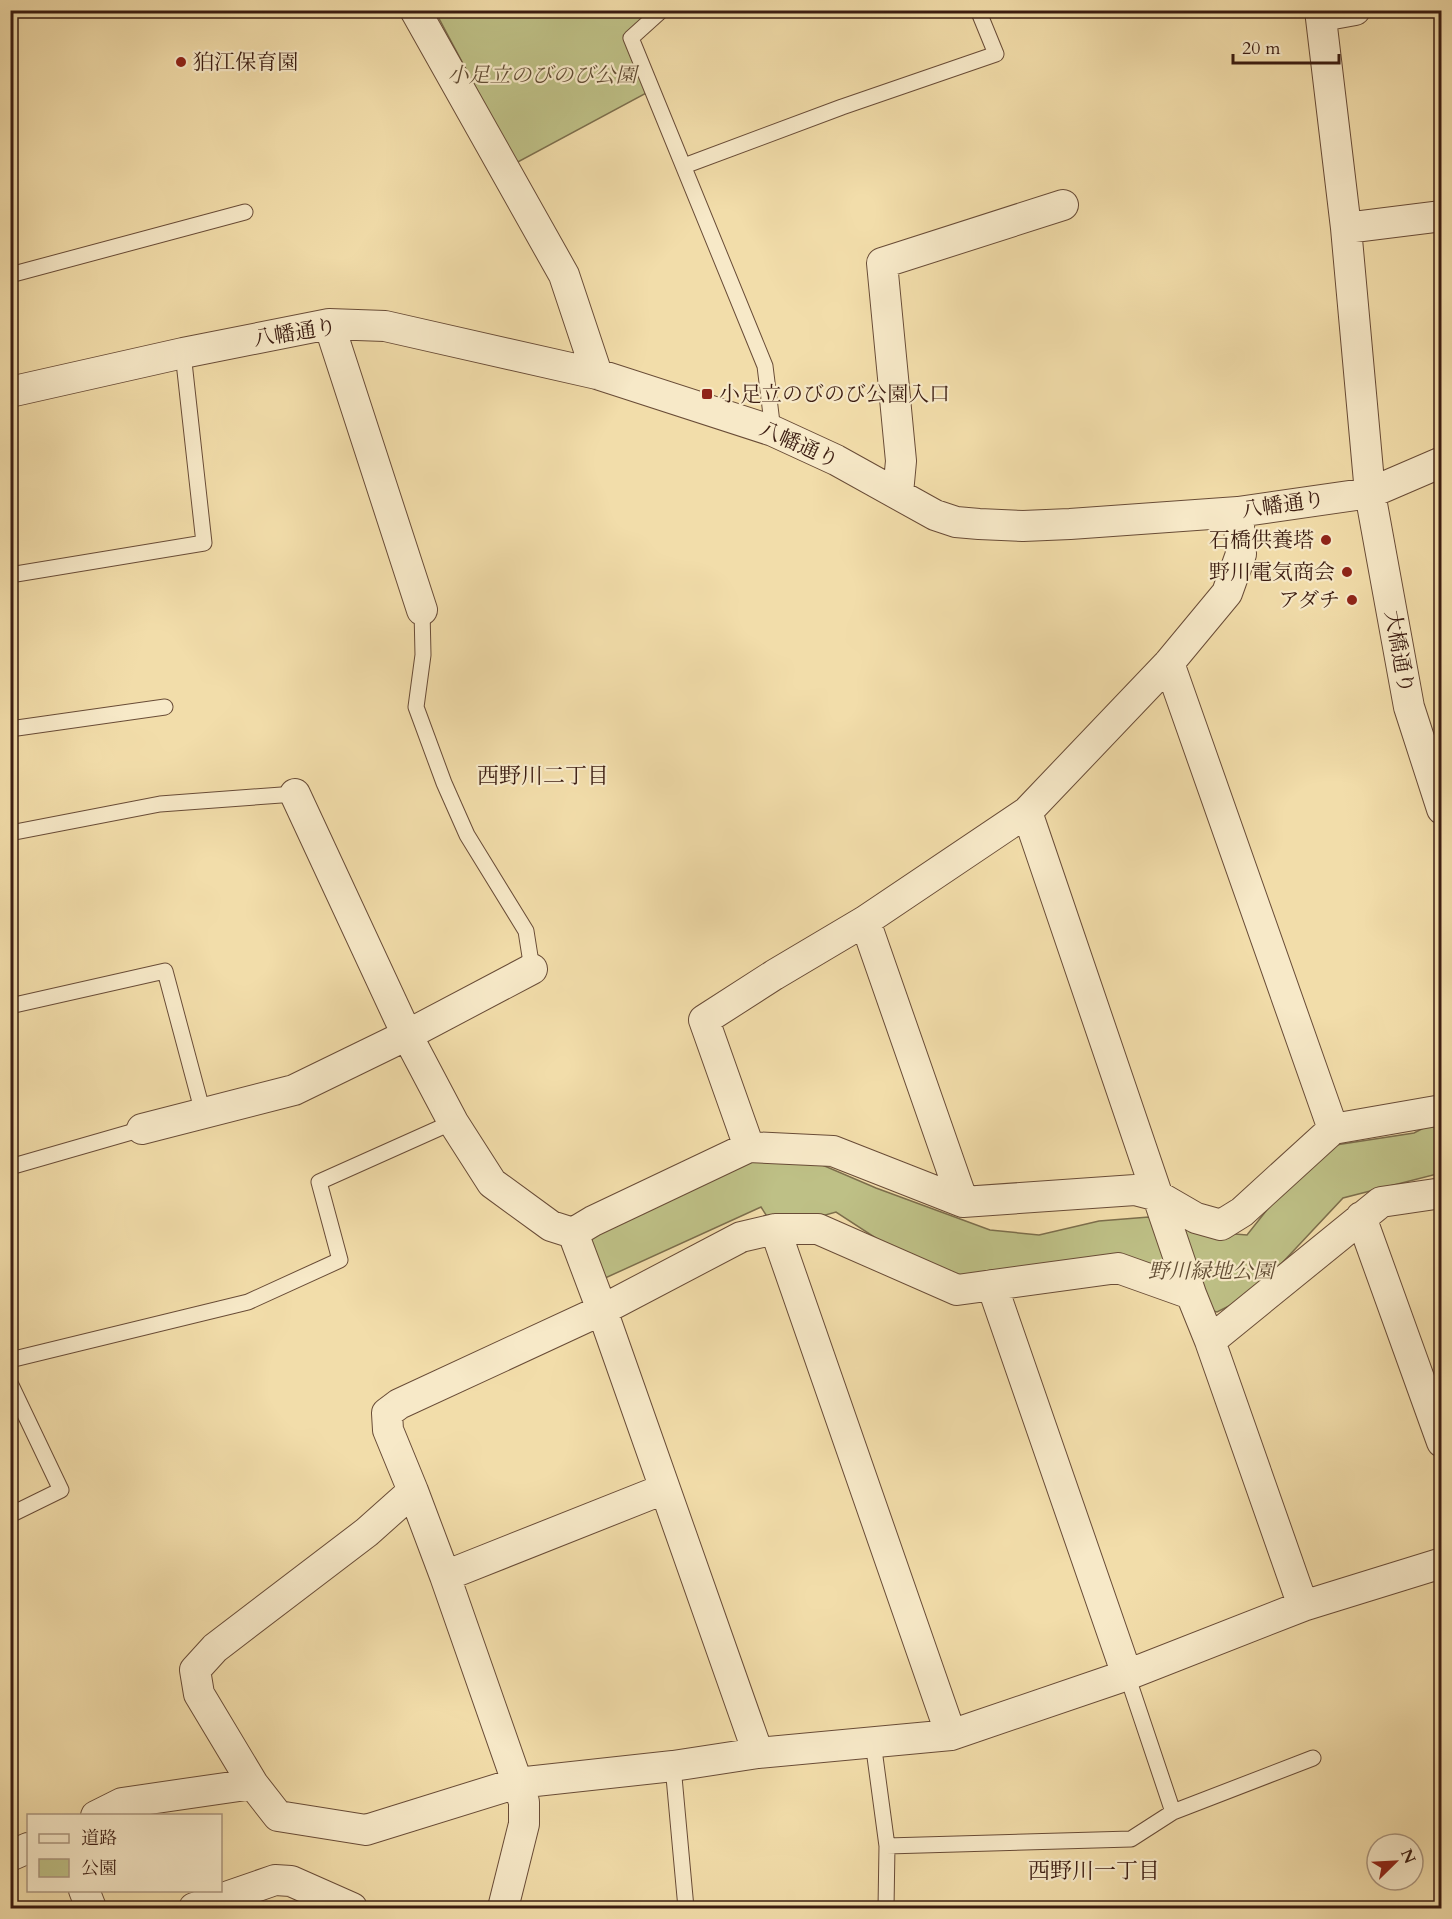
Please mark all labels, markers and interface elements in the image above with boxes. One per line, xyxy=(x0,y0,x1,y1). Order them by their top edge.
scale bar xyxy=(1233,27,1340,65)
text: 20 m xyxy=(1242,36,1281,61)
place label: 狛江保育園 xyxy=(193,48,298,77)
marker: 狛江保育園 xyxy=(174,55,188,69)
park label: 小足立のびのび公園 xyxy=(448,61,639,90)
street label: 八幡通り xyxy=(251,312,339,354)
place label: 小足立のびのび公園入口 xyxy=(719,380,950,409)
marker: 小足立のびのび公園入口 xyxy=(700,387,714,401)
street label: 八幡通り xyxy=(755,415,843,475)
street label: 八幡通り xyxy=(1239,485,1327,525)
place label: 石橋供養塔 xyxy=(1209,526,1314,555)
marker: 石橋供養塔 xyxy=(1319,533,1333,547)
place label: 野川電気商会 xyxy=(1209,558,1335,587)
marker: 野川電気商会 xyxy=(1340,565,1354,579)
place label: アダチ xyxy=(1278,586,1340,615)
marker: アダチ xyxy=(1345,593,1359,607)
street label: 大橋通り xyxy=(1377,608,1421,696)
district label: 西野川二丁目 xyxy=(477,761,609,791)
park label: 野川緑地公園 xyxy=(1148,1257,1277,1286)
legend xyxy=(27,1814,222,1892)
text: 道路 xyxy=(81,1826,117,1851)
north arrow xyxy=(1365,1832,1425,1892)
text: N xyxy=(1395,1845,1421,1867)
text: 公園 xyxy=(81,1856,117,1881)
district label: 西野川一丁目 xyxy=(1028,1856,1160,1886)

